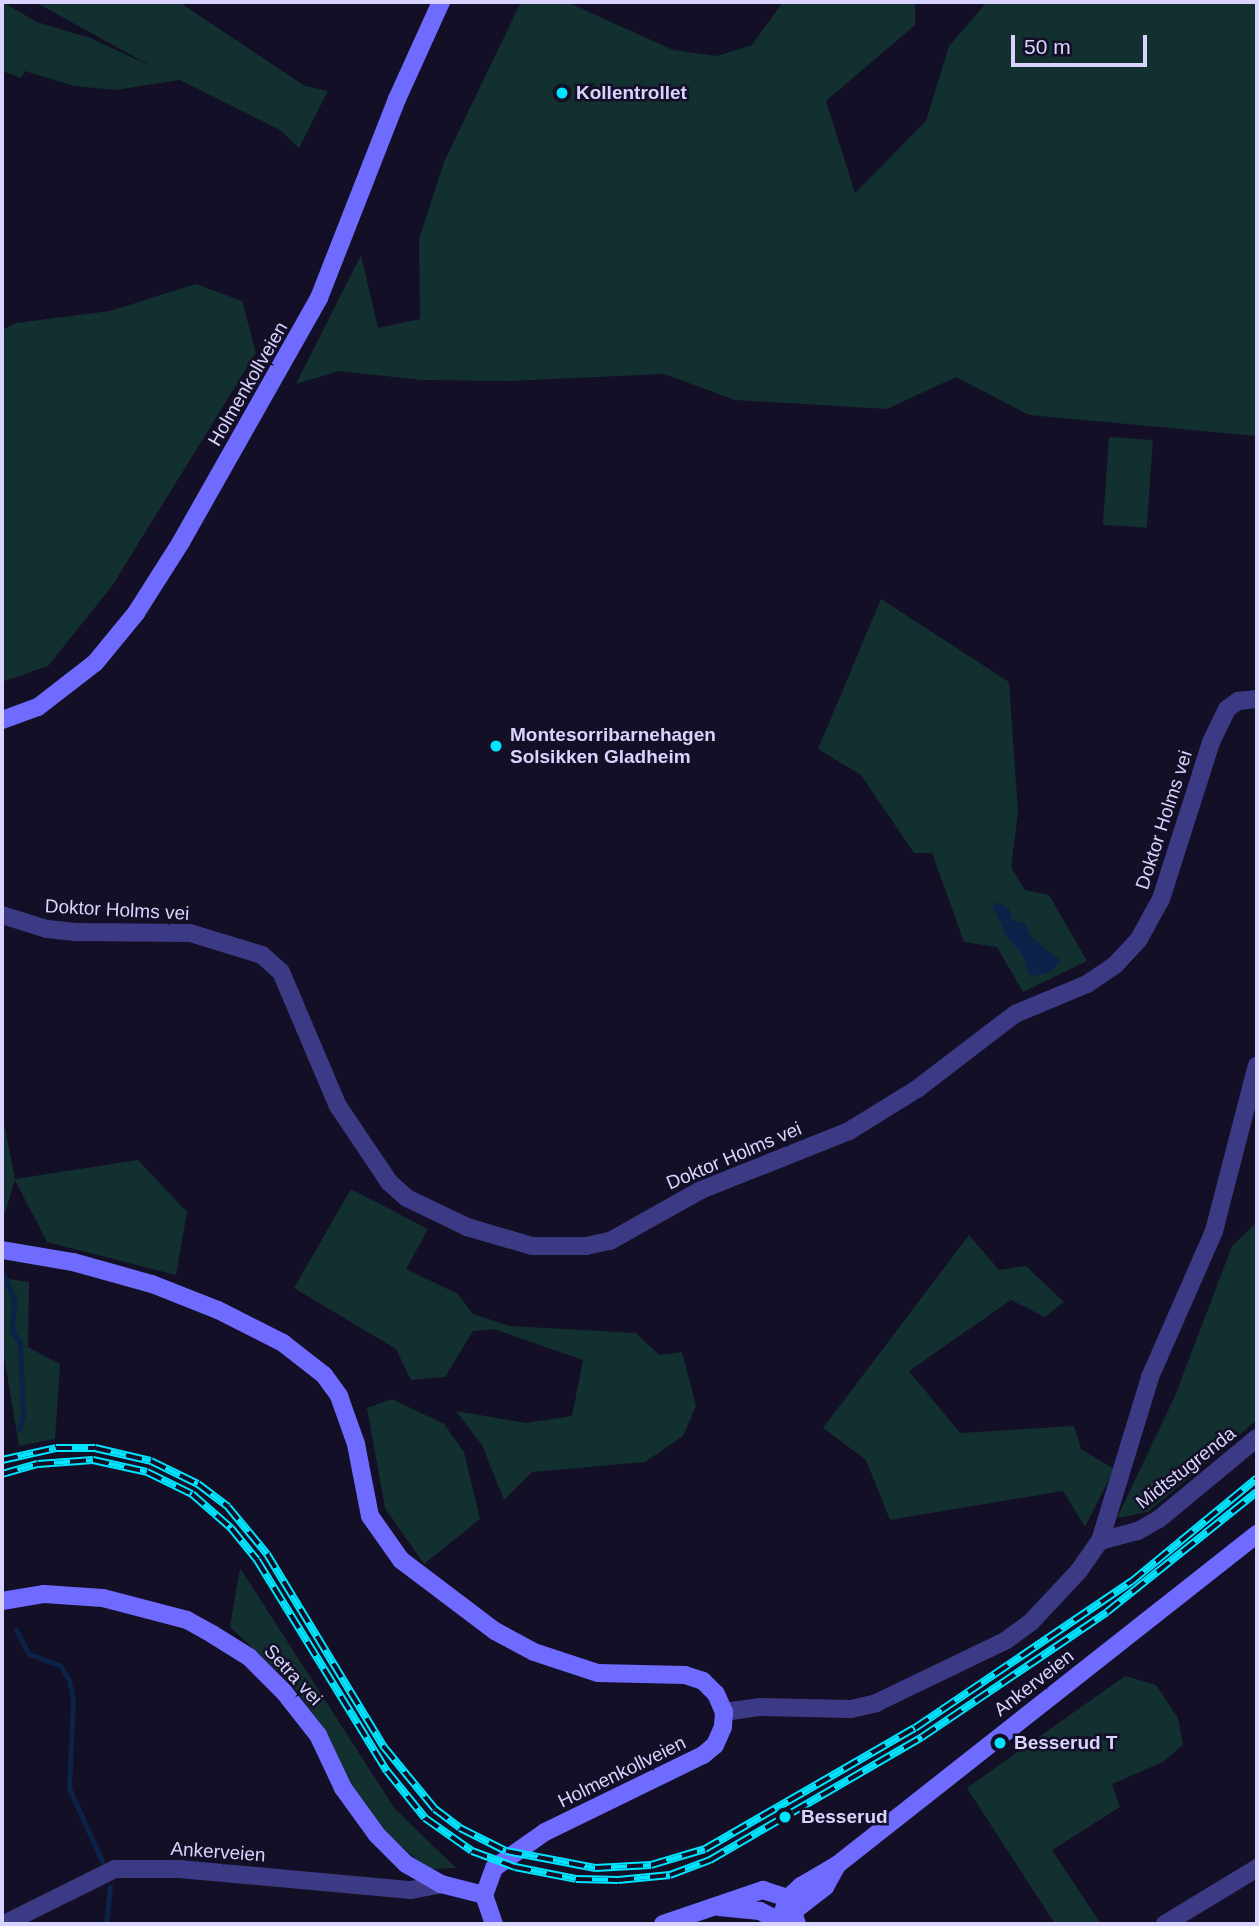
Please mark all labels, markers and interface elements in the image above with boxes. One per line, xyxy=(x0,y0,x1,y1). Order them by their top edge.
scale bar xyxy=(1014,21,1150,65)
text: 50 m xyxy=(1024,35,1071,58)
place label: Kollentrollet xyxy=(576,82,687,104)
marker: Kollentrollet xyxy=(554,85,570,101)
street label: Holmenkollveien xyxy=(203,318,293,450)
place label: Montesorribarnehagen Solsikken Gladheim xyxy=(510,724,716,768)
marker: Montesorribarnehagen Solsikken Gladheim xyxy=(488,738,504,754)
street label: Doktor Holms vei xyxy=(1131,748,1197,892)
street label: Doktor Holms vei xyxy=(44,895,190,925)
street label: Doktor Holms vei xyxy=(663,1117,805,1195)
street label: Midtstugrenda xyxy=(1132,1422,1240,1514)
street label: Setra vei xyxy=(259,1640,327,1710)
street label: Ankerveien xyxy=(990,1645,1078,1721)
street label: Holmenkollveien xyxy=(554,1731,690,1813)
place label: Besserud T xyxy=(1014,1732,1117,1754)
marker: Besserud T xyxy=(992,1735,1008,1751)
place label: Besserud xyxy=(801,1806,888,1828)
marker: Besserud xyxy=(775,1807,795,1827)
street label: Ankerveien xyxy=(170,1837,266,1867)

